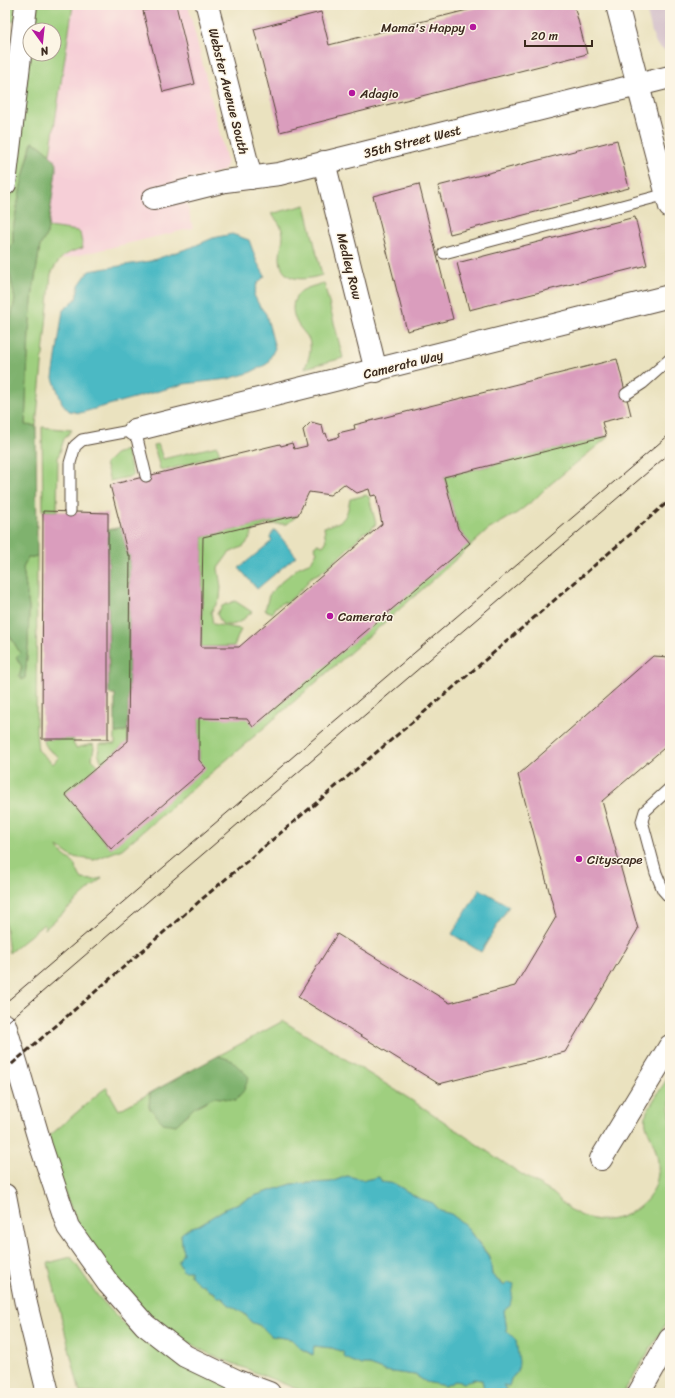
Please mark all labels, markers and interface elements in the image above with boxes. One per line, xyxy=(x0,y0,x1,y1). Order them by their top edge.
place label: Mama's Happy xyxy=(381,16,465,39)
north arrow xyxy=(22,22,62,62)
marker: Mama's Happy xyxy=(468,22,478,32)
scale bar xyxy=(525,22,592,48)
text: 20 m xyxy=(531,25,558,47)
street label: Webster Avenue South xyxy=(202,26,255,157)
text: N xyxy=(38,41,52,61)
place label: Adagio xyxy=(359,82,399,105)
marker: Adagio xyxy=(347,88,357,98)
street label: 35th Street West xyxy=(361,118,463,165)
street label: Medley Row xyxy=(330,230,369,303)
street label: Camerata Way xyxy=(361,343,446,386)
place label: Camerata xyxy=(338,605,393,628)
marker: Camerata xyxy=(325,611,335,621)
place label: Cityscape xyxy=(587,848,643,871)
marker: Cityscape xyxy=(574,854,584,864)

